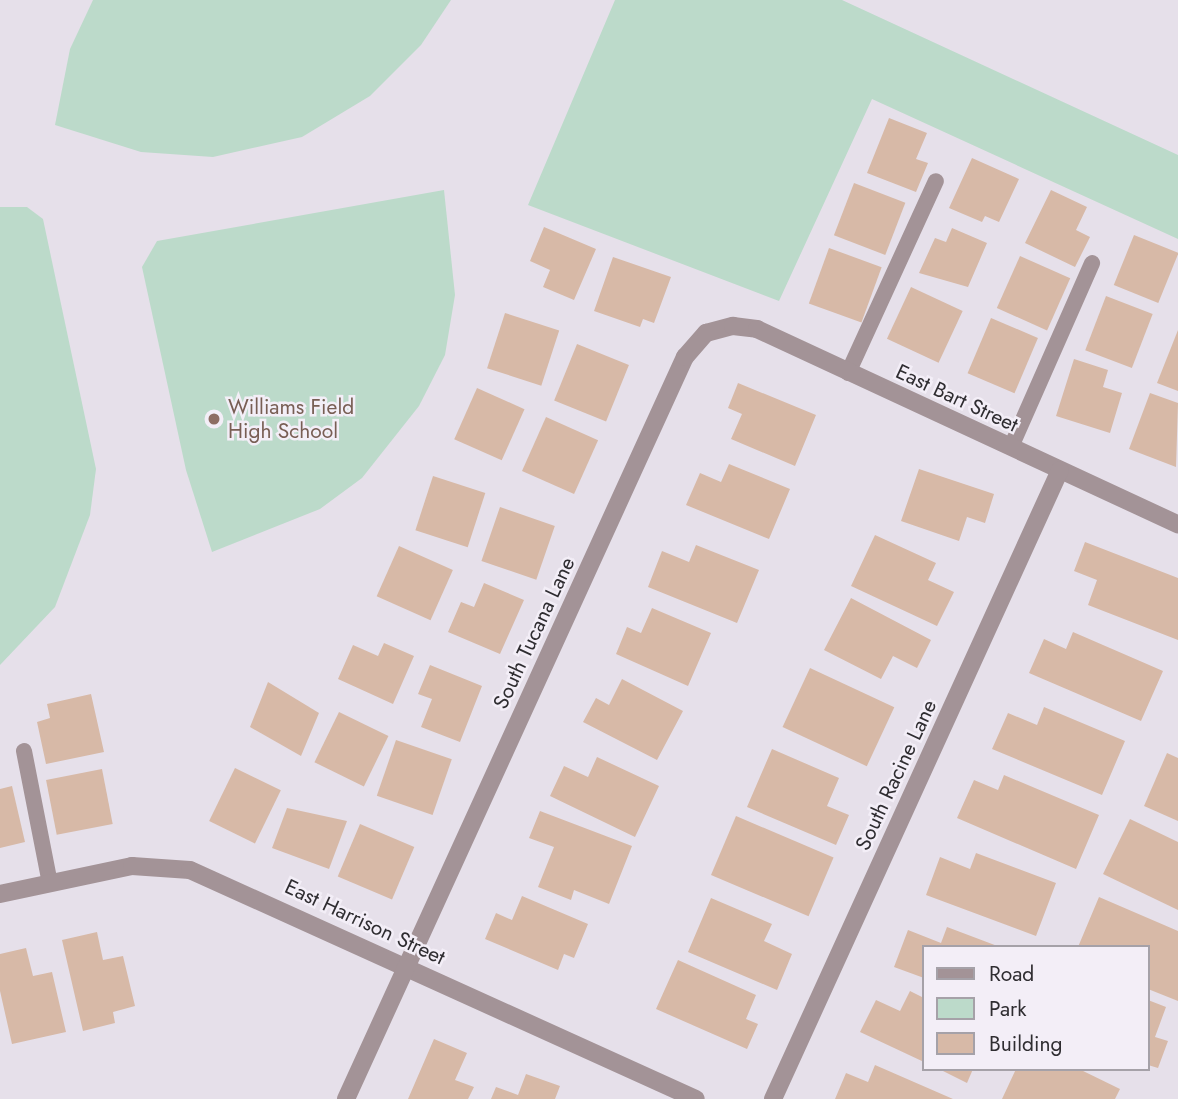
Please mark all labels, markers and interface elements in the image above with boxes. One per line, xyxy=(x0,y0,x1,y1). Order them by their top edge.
street label: East Bart Street xyxy=(892,359,1022,437)
place label: Williams Field High School xyxy=(228,394,354,444)
marker: Williams Field High School xyxy=(206,411,222,427)
street label: South Tucana Lane xyxy=(488,553,580,713)
street label: South Racine Lane xyxy=(850,696,942,854)
street label: East Harrison Street xyxy=(281,874,449,970)
legend xyxy=(922,945,1150,1071)
text: Road xyxy=(989,959,1034,989)
text: Park xyxy=(989,994,1026,1024)
text: Building xyxy=(989,1029,1062,1059)

